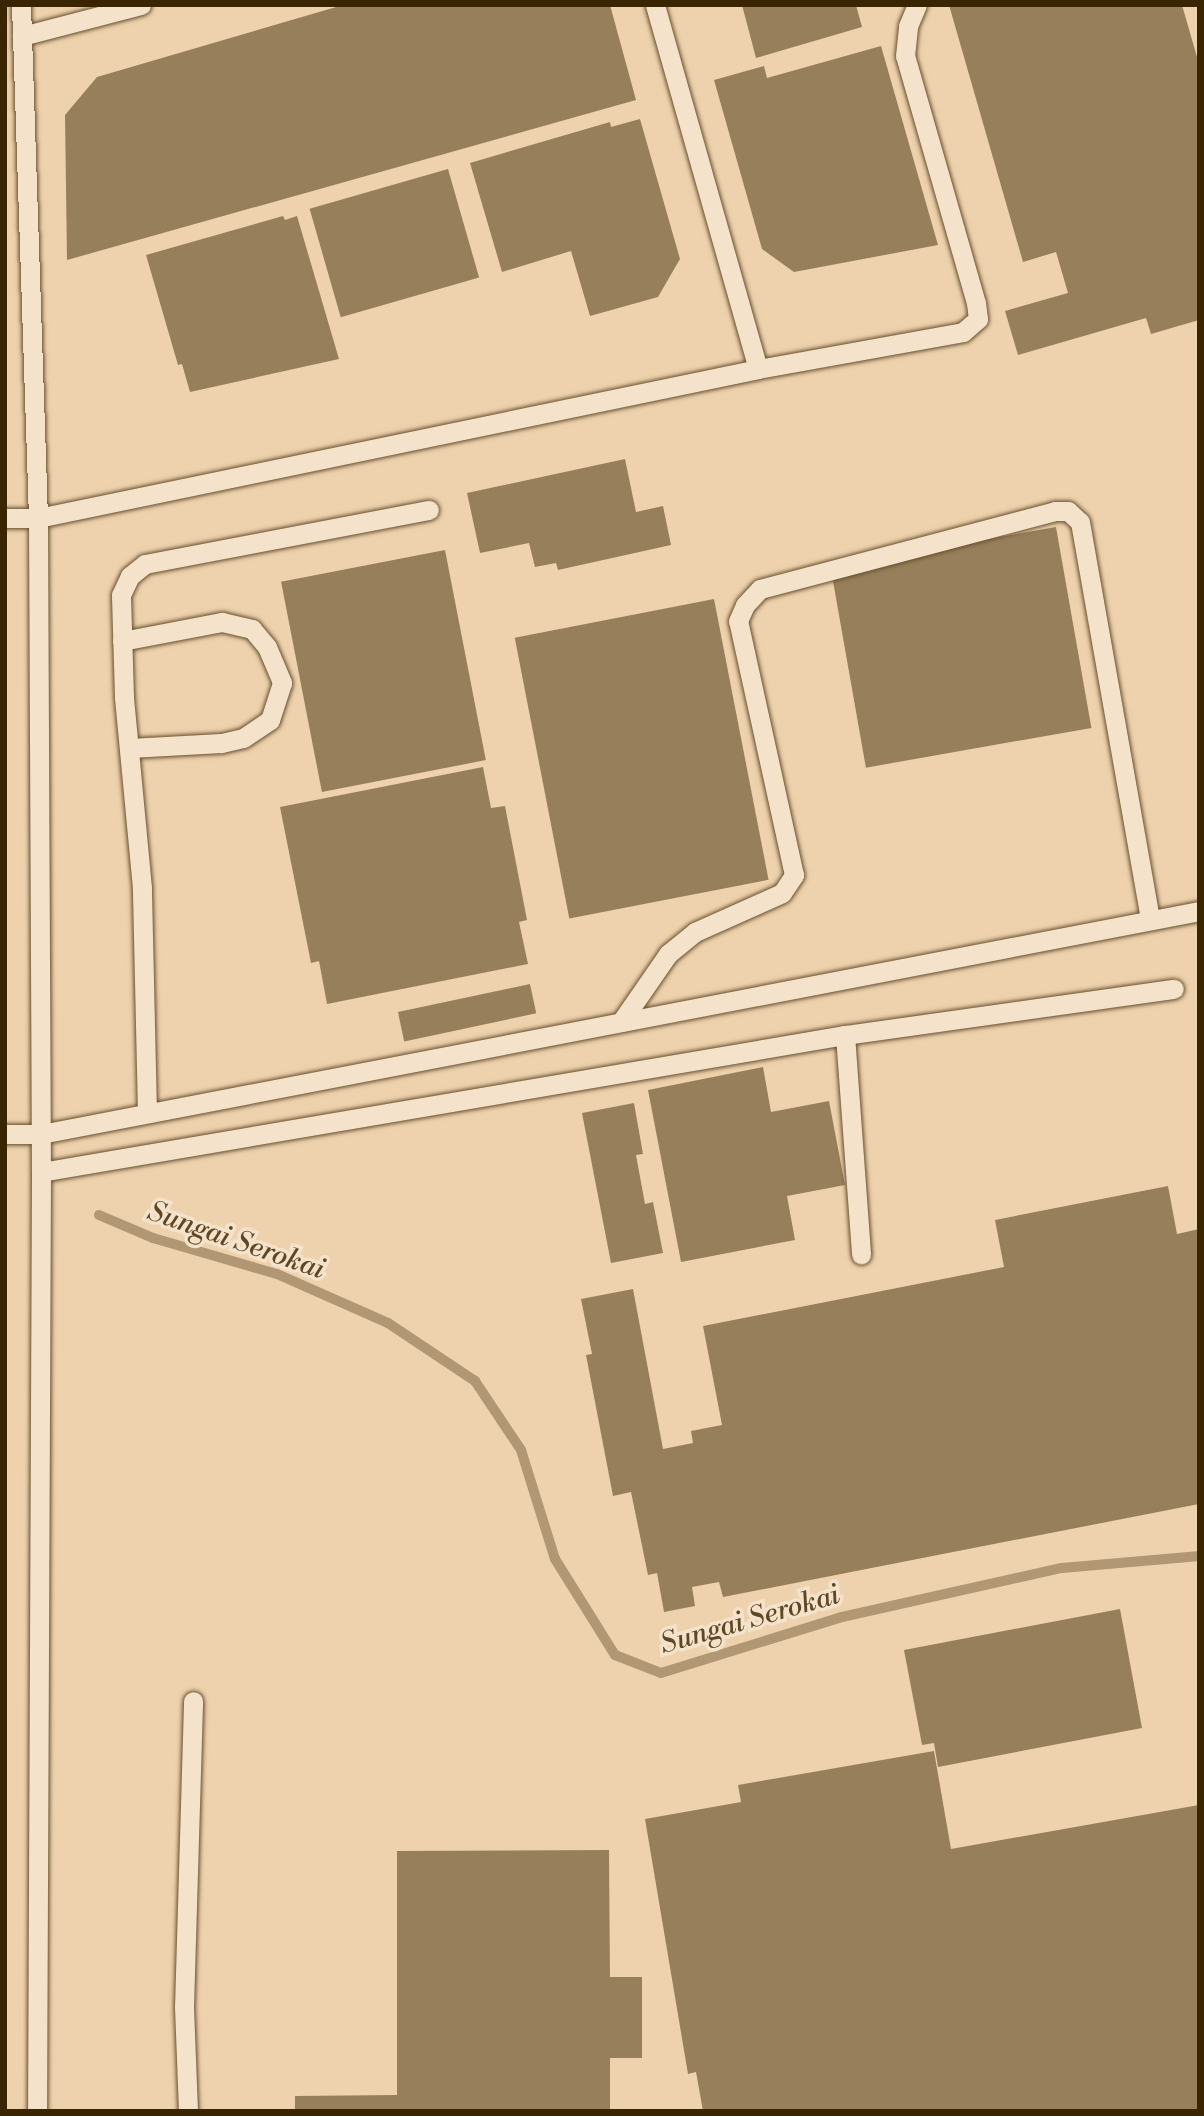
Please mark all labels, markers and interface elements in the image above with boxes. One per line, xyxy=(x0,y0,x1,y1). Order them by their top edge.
water label: Sungai Serokai xyxy=(143,1195,329,1287)
water label: Sungai Serokai xyxy=(656,1578,844,1662)

